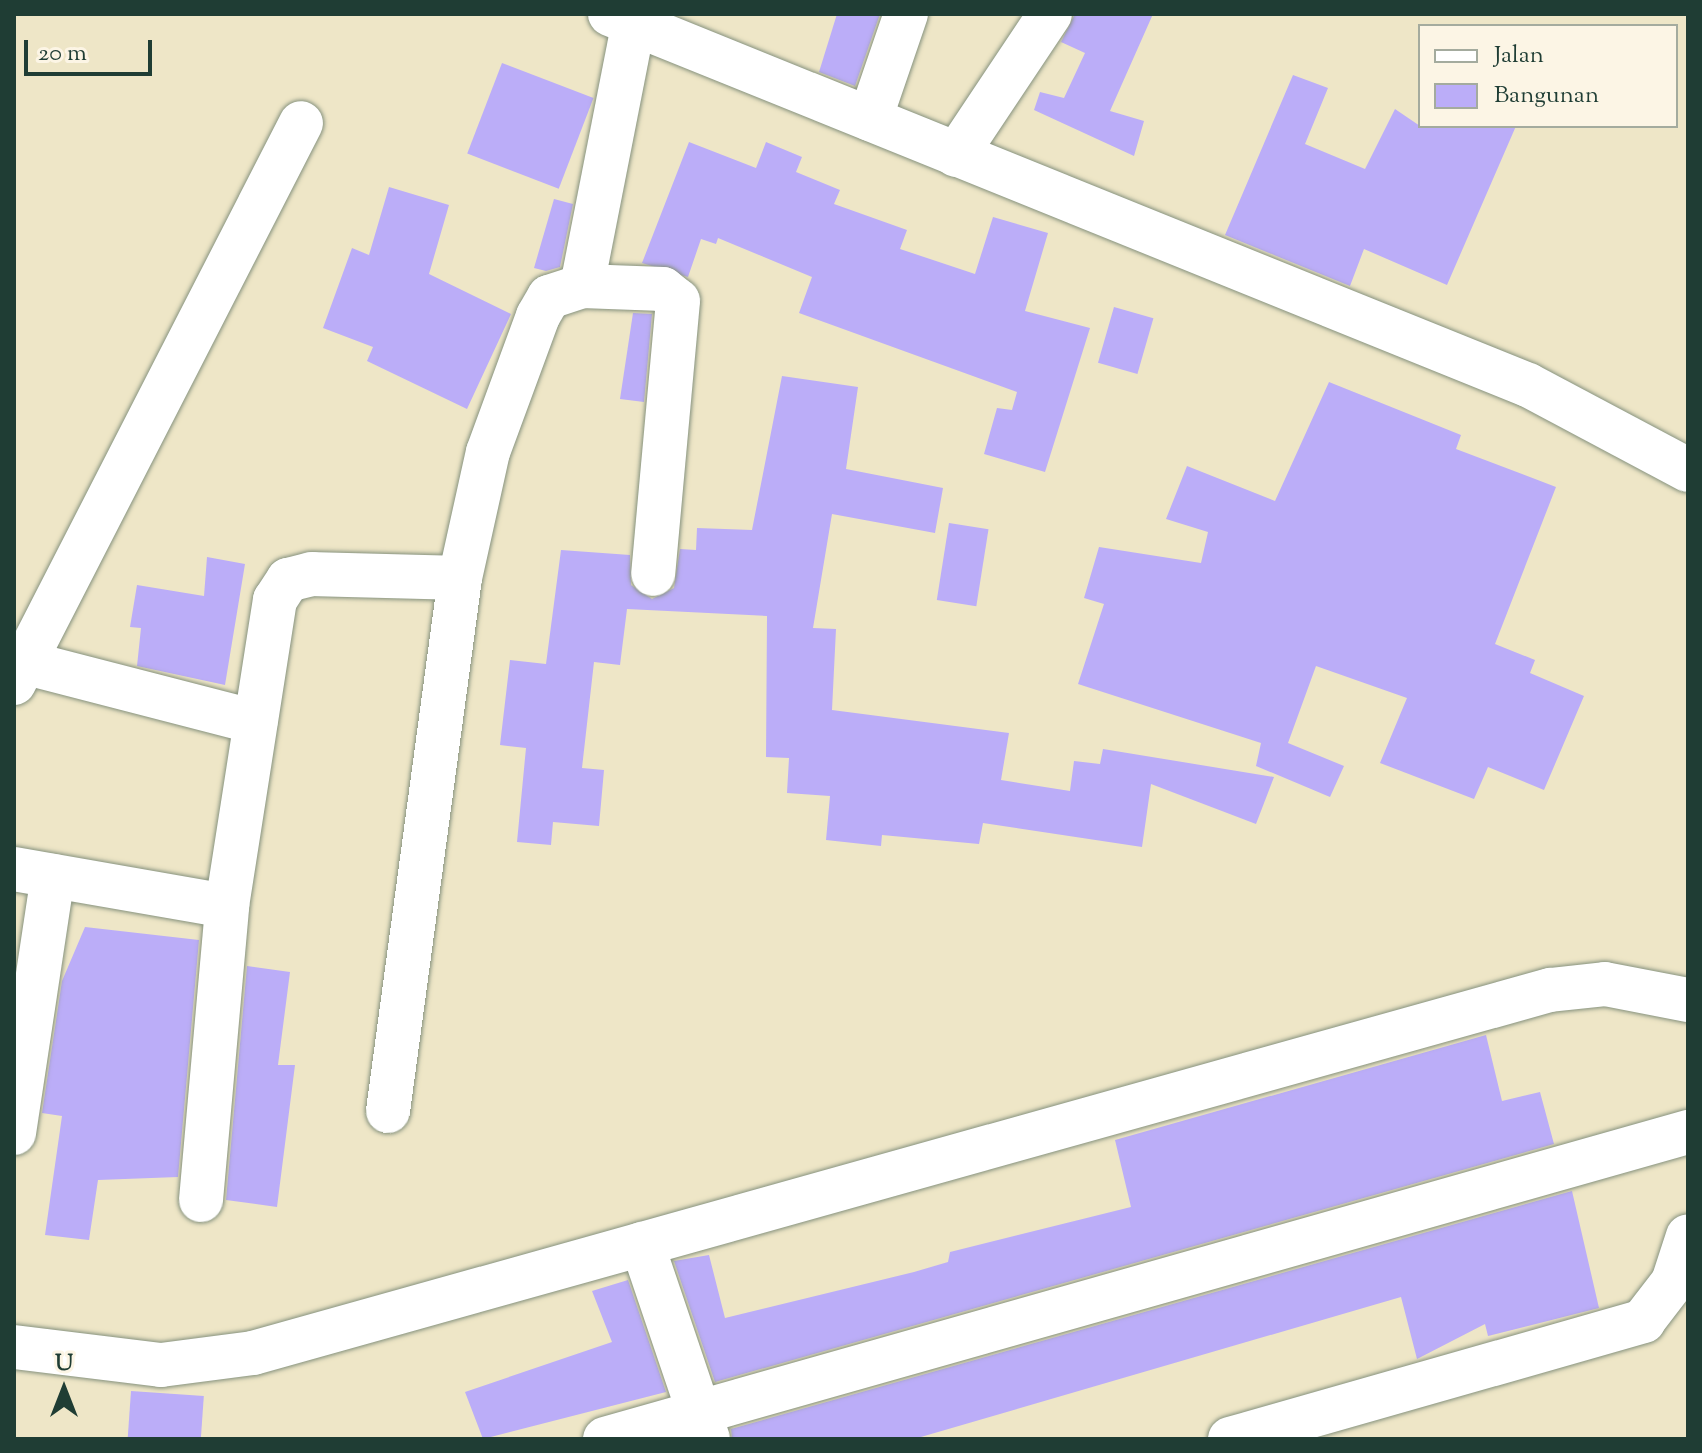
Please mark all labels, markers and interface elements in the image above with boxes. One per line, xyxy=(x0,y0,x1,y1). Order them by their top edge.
scale bar xyxy=(28,24,156,74)
legend xyxy=(1418,24,1678,128)
text: 20 m xyxy=(38,37,87,71)
text: Jalan xyxy=(1494,39,1544,73)
text: Bangunan xyxy=(1494,79,1599,113)
north arrow xyxy=(24,1349,104,1429)
text: U xyxy=(55,1349,73,1381)

